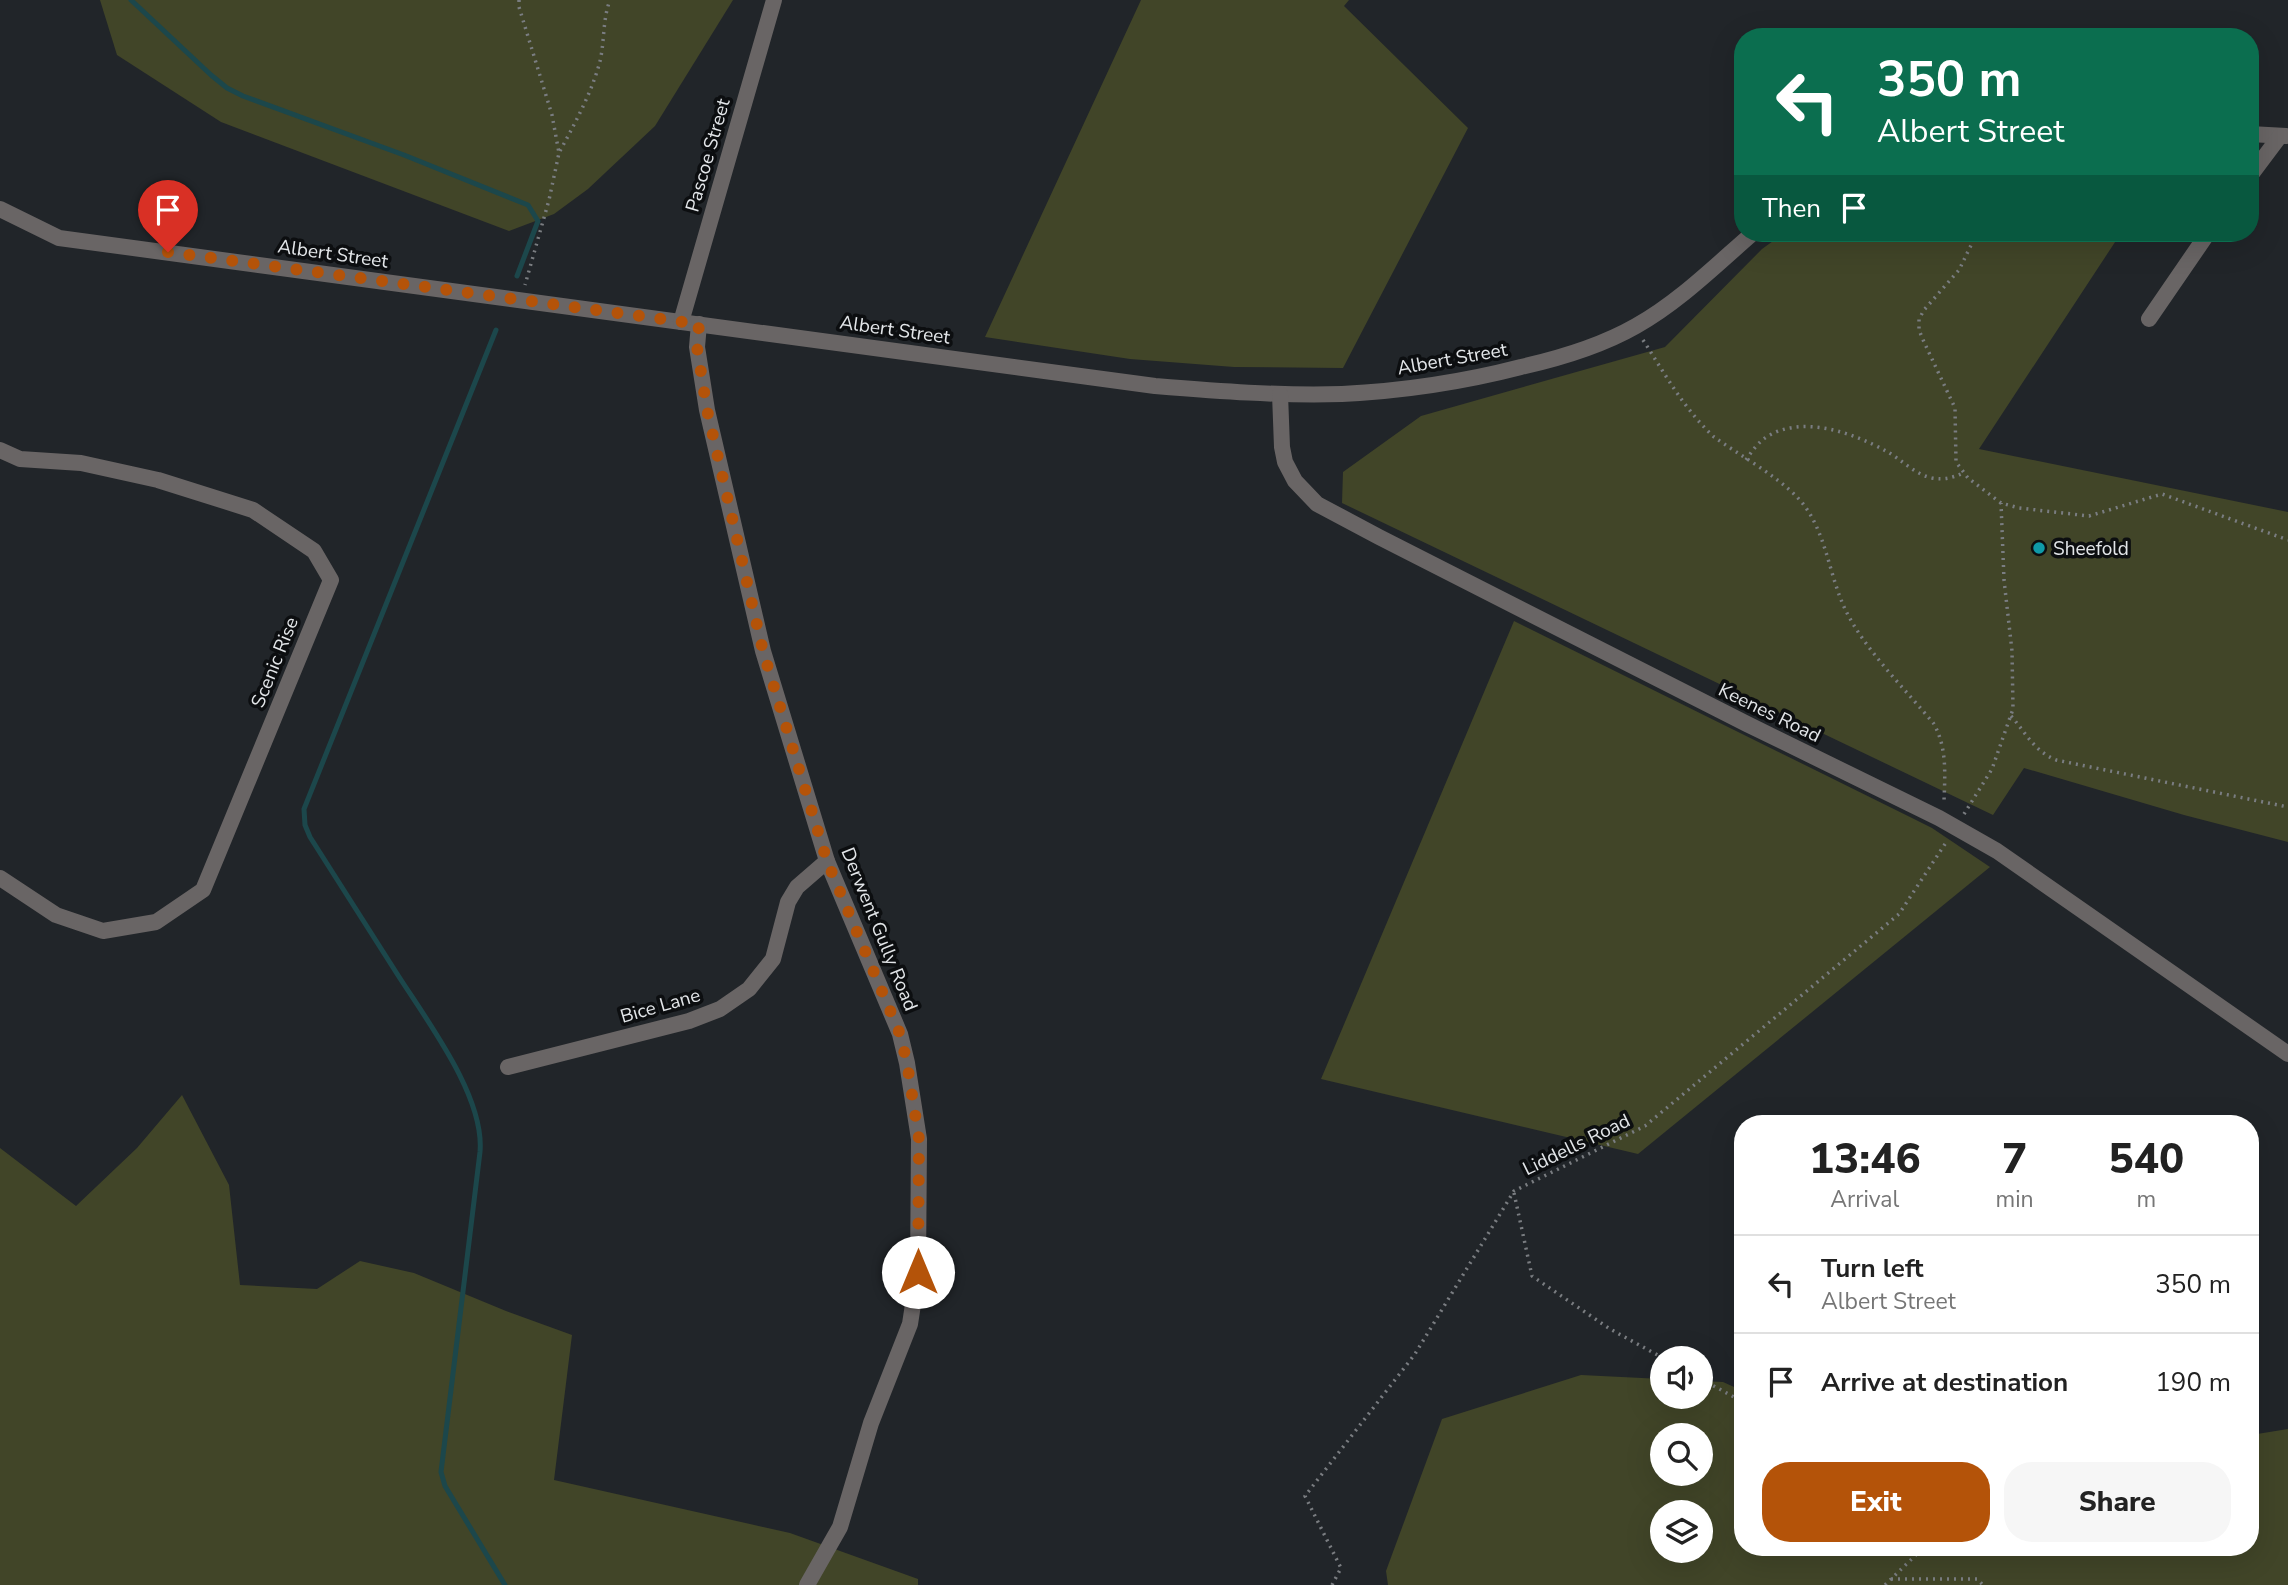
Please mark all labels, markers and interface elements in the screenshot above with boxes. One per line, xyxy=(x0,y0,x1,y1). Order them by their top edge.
text: 350 m xyxy=(1877,46,2021,113)
icon: left xyxy=(1762,56,1853,147)
street label: Pascoe Street xyxy=(679,95,737,215)
text: Albert Street xyxy=(1877,110,2065,153)
pin xyxy=(138,180,198,252)
icon: arrive xyxy=(1835,189,1873,227)
icon: arrive xyxy=(149,191,187,229)
text: Then xyxy=(1762,191,1821,226)
street label: Albert Street xyxy=(276,233,390,275)
street label: Albert Street xyxy=(838,309,952,351)
street label: Albert Street xyxy=(1395,336,1510,381)
place label: Sheefold xyxy=(2053,536,2129,562)
marker: Sheefold xyxy=(2031,540,2047,556)
street label: Scenic Rise xyxy=(245,613,305,712)
street label: Keenes Road xyxy=(1714,677,1825,749)
street label: Derwent Gully Road xyxy=(834,844,924,1015)
street label: Bice Lane xyxy=(617,982,703,1030)
street label: Liddells Road xyxy=(1518,1108,1634,1182)
text: 13:46 xyxy=(1809,1131,1921,1188)
text: 7 xyxy=(2002,1131,2027,1188)
text: 540 xyxy=(2109,1131,2184,1188)
text: Arrival xyxy=(1830,1184,1899,1215)
text: min xyxy=(1996,1184,2034,1215)
text: m xyxy=(2136,1184,2156,1215)
position arrow xyxy=(881,1235,955,1309)
text: Turn left xyxy=(1821,1251,1924,1286)
icon: left xyxy=(1762,1265,1800,1303)
text: 350 m xyxy=(2155,1267,2231,1302)
text: Albert Street xyxy=(1821,1286,1956,1317)
map controls xyxy=(1650,1346,1713,1563)
button: sound xyxy=(1650,1346,1713,1409)
icon: arrive xyxy=(1762,1363,1800,1401)
text: Arrive at destination xyxy=(1821,1365,2068,1400)
text: 190 m xyxy=(2155,1365,2231,1400)
button: search xyxy=(1650,1423,1713,1486)
button: Exit xyxy=(1762,1462,1990,1542)
button: Share xyxy=(2004,1462,2231,1542)
button: layers xyxy=(1650,1500,1713,1563)

